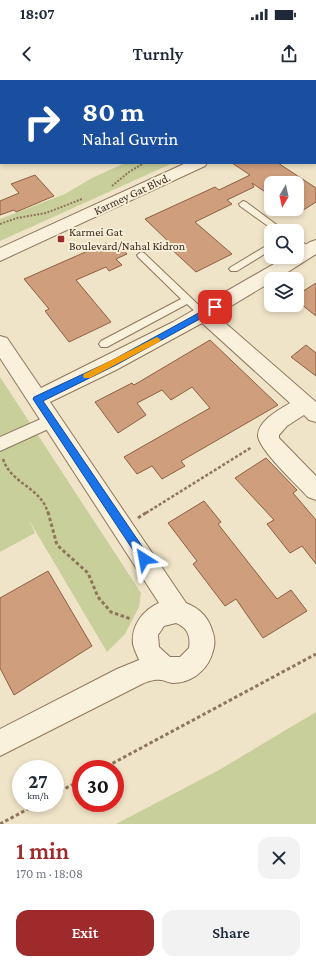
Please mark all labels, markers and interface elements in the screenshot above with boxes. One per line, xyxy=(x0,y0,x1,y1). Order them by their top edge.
text: 18:07 xyxy=(20,6,55,22)
icon: back xyxy=(16,43,38,65)
icon: share xyxy=(278,43,300,65)
text: Turnly xyxy=(133,44,183,64)
icon: right xyxy=(16,96,68,148)
text: 80 m xyxy=(82,96,144,127)
text: Nahal Guvrin xyxy=(82,129,178,149)
street label: Karmey Gat Blvd. xyxy=(92,170,173,218)
north arrow xyxy=(264,176,304,216)
map controls xyxy=(264,176,304,312)
button: search xyxy=(264,224,304,264)
place label: Karmei Gat Boulevard/Nahal Kidron xyxy=(69,225,186,253)
marker: Karmei Gat Boulevard/Nahal Kidron xyxy=(56,234,66,244)
button: layers xyxy=(264,272,304,312)
pin xyxy=(198,290,232,324)
icon: arrive xyxy=(204,296,226,318)
position arrow xyxy=(123,538,165,580)
speed limit sign: 30 xyxy=(72,760,124,812)
text: 27 xyxy=(28,770,48,792)
text: km/h xyxy=(27,790,49,801)
text: 1 min xyxy=(16,837,69,864)
button: close xyxy=(258,837,300,879)
text: 170 m · 18:08 xyxy=(16,866,83,881)
button: Exit xyxy=(16,910,154,956)
button: Share xyxy=(162,910,300,956)

